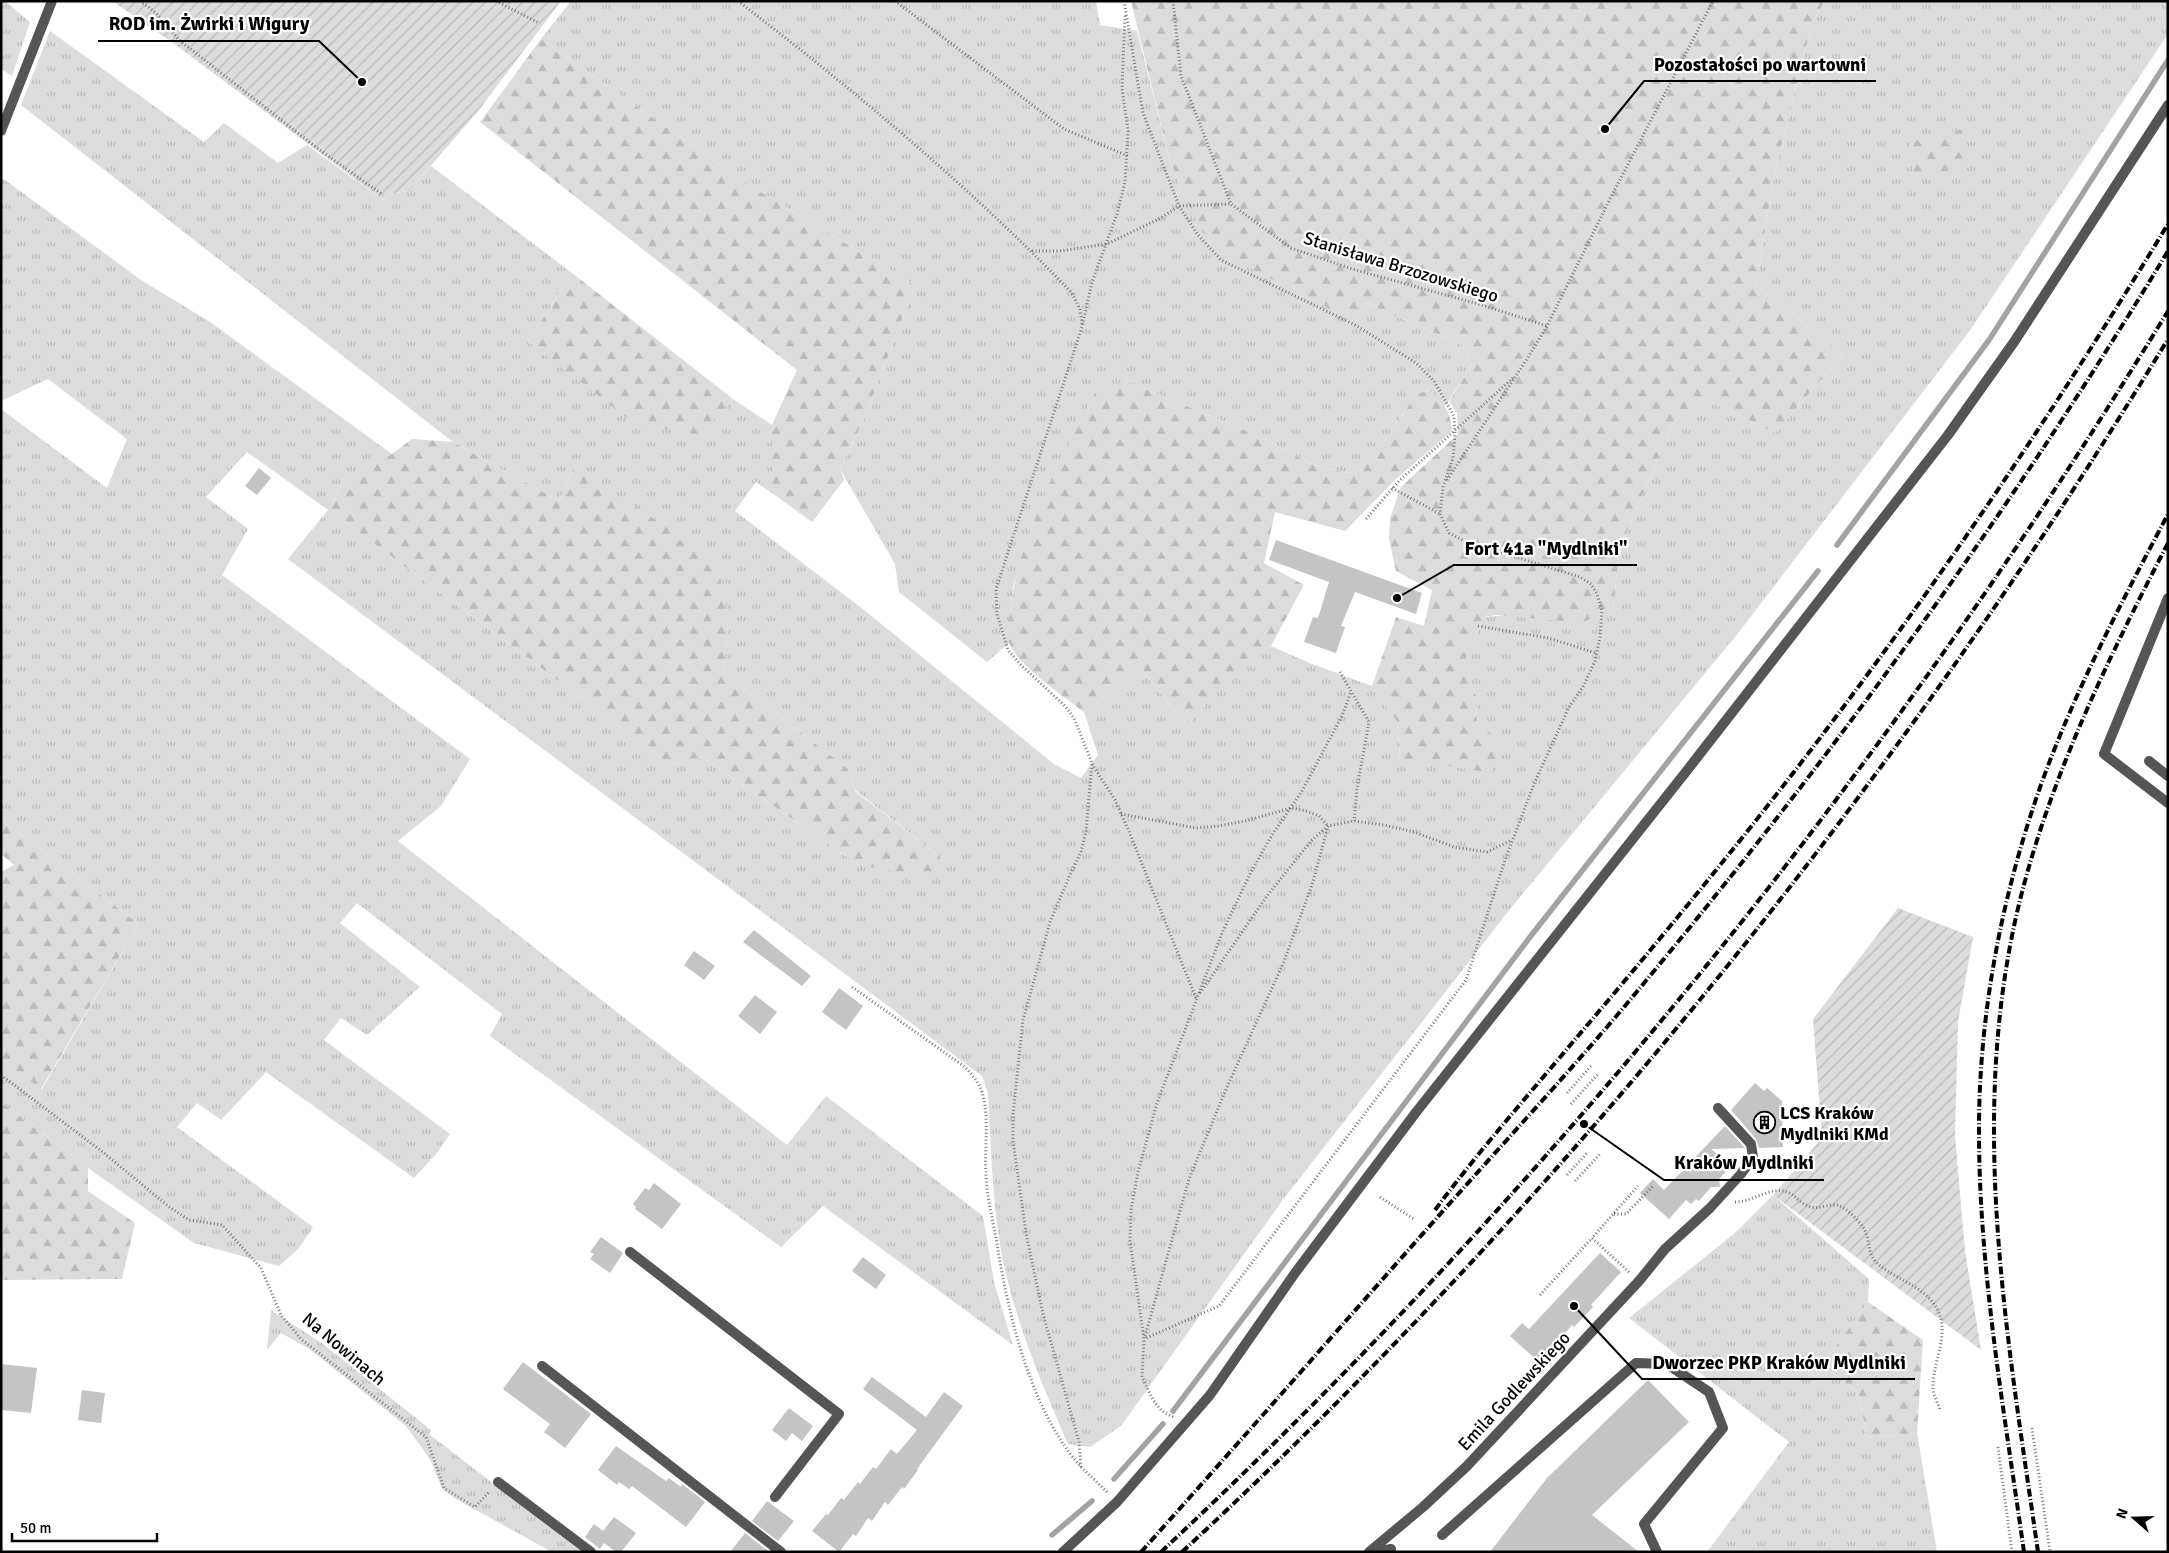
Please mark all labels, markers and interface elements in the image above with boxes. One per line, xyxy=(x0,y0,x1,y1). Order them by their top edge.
callout: ROD im. Żwirki i Wigury xyxy=(98,7,319,41)
text: ROD im. Żwirki i Wigury xyxy=(109,12,310,36)
callout: Pozostałości po wartowni xyxy=(1644,47,1876,81)
text: Pozostałości po wartowni xyxy=(1654,53,1866,77)
street label: Stanisława Brzozowskiego xyxy=(1301,227,1501,307)
callout: Fort 41a "Mydlniki" xyxy=(1454,531,1637,565)
text: Fort 41a "Mydlniki" xyxy=(1464,537,1628,561)
place label: LCS Kraków Mydlniki KMd xyxy=(1780,1102,1889,1145)
building icon: LCS Kraków Mydlniki KMd xyxy=(1752,1111,1776,1135)
callout: Kraków Mydlniki xyxy=(1664,1146,1824,1180)
text: Kraków Mydlniki xyxy=(1674,1151,1814,1175)
street label: Na Nowinach xyxy=(298,1308,390,1390)
street label: Emila Godlewskiego xyxy=(1453,1327,1575,1455)
callout: Dworzec PKP Kraków Mydlniki xyxy=(1642,1345,1915,1379)
text: Dworzec PKP Kraków Mydlniki xyxy=(1652,1351,1906,1375)
north arrow xyxy=(2109,1493,2159,1543)
text: N xyxy=(2113,1506,2132,1521)
scale bar xyxy=(12,1510,158,1542)
text: 50 m xyxy=(20,1519,51,1537)

